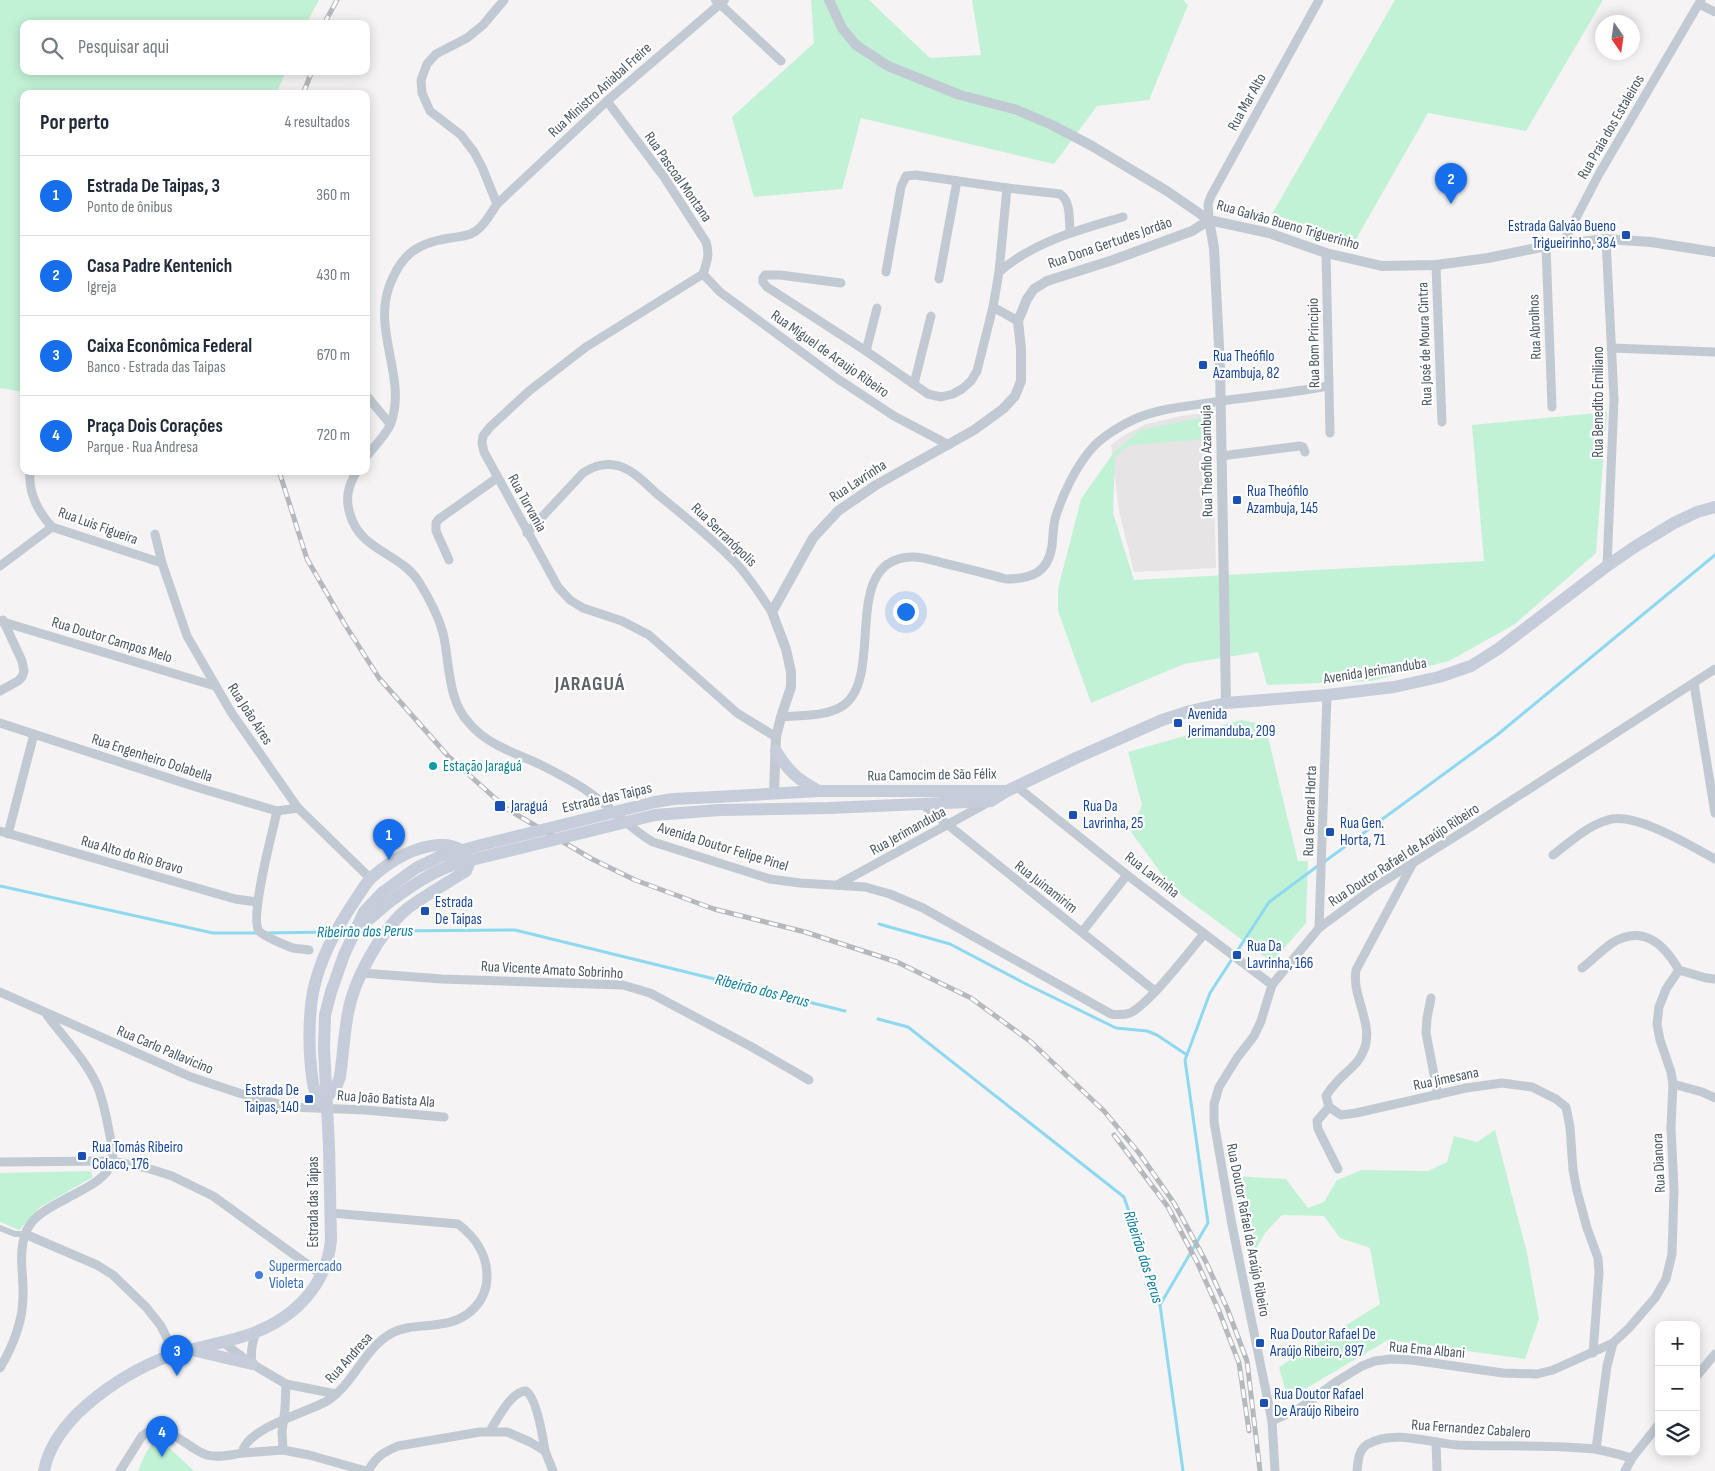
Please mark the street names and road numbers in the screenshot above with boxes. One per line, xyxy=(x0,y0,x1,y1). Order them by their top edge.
street label: Rua Ministro Aniabal Freire xyxy=(544,39,656,141)
street label: Rua Mar Alto xyxy=(1223,70,1271,134)
street label: Rua Praia dos Estaleiros xyxy=(1573,71,1649,183)
street label: Rua Pascoal Montana xyxy=(640,128,716,226)
street label: Rua Galvão Bueno Triguerinho xyxy=(1214,195,1362,255)
street label: Rua Dona Gertudes Jordão xyxy=(1045,213,1175,273)
street label: Rua José de Moura Cintra xyxy=(1413,282,1437,406)
street label: Rua Abrolhos xyxy=(1524,294,1546,360)
street label: Rua Bom Principio xyxy=(1304,298,1324,388)
street label: Rua Miguel de Araujo Ribeiro xyxy=(767,306,893,402)
street label: Rua Benedito Emiliano xyxy=(1589,346,1608,458)
street label: Rua Theofilo Azambuja xyxy=(1197,405,1217,517)
street label: Rua Lavrinha xyxy=(826,455,890,506)
street label: Rua Turvania xyxy=(503,471,551,536)
street label: Rua Serranópolis xyxy=(687,499,761,571)
street label: Rua Luis Figueira xyxy=(56,503,141,549)
street label: Rua Doutor Campos Melo xyxy=(49,613,175,667)
street label: Avenida Jerimanduba xyxy=(1321,653,1428,689)
street label: Rua João Aires xyxy=(223,680,277,748)
street label: Rua Engenheiro Dolabella xyxy=(89,729,215,787)
street label: Rua Camocim de São Félix xyxy=(867,764,997,786)
street label: Rua General Horta xyxy=(1299,765,1321,857)
street label: Estrada das Taipas xyxy=(560,778,654,818)
street label: Rua Doutor Rafael de Araújo Ribeiro xyxy=(1325,799,1483,911)
street label: Rua Jerimanduba xyxy=(867,802,949,860)
street label: Avenida Doutor Felipe Pinel xyxy=(655,818,790,876)
street label: Rua Alto do Rio Bravo xyxy=(79,831,185,879)
street label: Rua Lavrinha xyxy=(1121,848,1183,902)
street label: Rua Juinamirim xyxy=(1011,856,1081,918)
street label: Rua Vicente Amato Sobrinho xyxy=(480,957,624,983)
street label: Rua Carlo Pallavicino xyxy=(114,1021,216,1079)
street label: Rua Jimesana xyxy=(1412,1063,1481,1095)
street label: Rua João Batista Ala xyxy=(336,1086,436,1112)
street label: Rua Dianora xyxy=(1648,1132,1670,1193)
street label: Rua Doutor Rafael de Araújo Ribeiro xyxy=(1222,1142,1274,1318)
street label: Estrada das Taipas xyxy=(304,1156,323,1248)
street label: Rua Andresa xyxy=(321,1328,377,1387)
street label: Rua Ema Albani xyxy=(1388,1337,1466,1363)
street label: Rua Fernandez Cabalero xyxy=(1411,1415,1531,1443)

